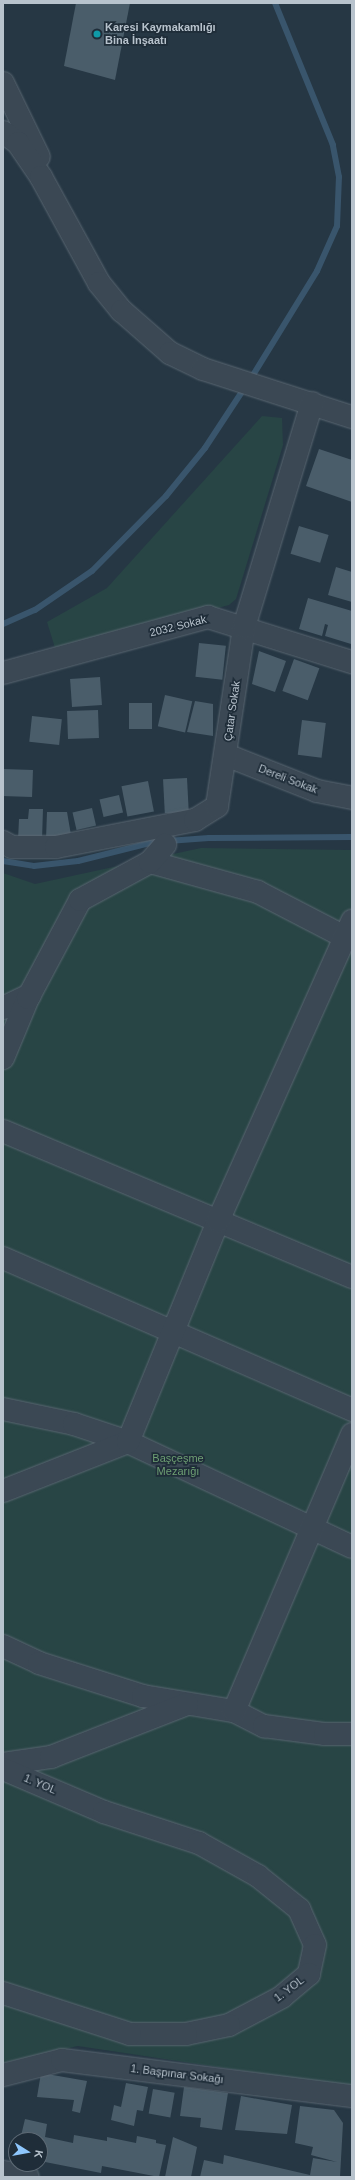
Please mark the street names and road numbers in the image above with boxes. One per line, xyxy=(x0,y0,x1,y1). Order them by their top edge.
street label: 2032 Sokak xyxy=(148,613,208,639)
street label: Çatar Sokak xyxy=(221,680,243,742)
street label: Dereli Sokak xyxy=(257,762,319,796)
street label: 1. YOL xyxy=(22,1771,58,1797)
street label: 1. YOL xyxy=(271,1973,307,2005)
street label: 1. Başpınar Sokağı xyxy=(130,2062,224,2086)

